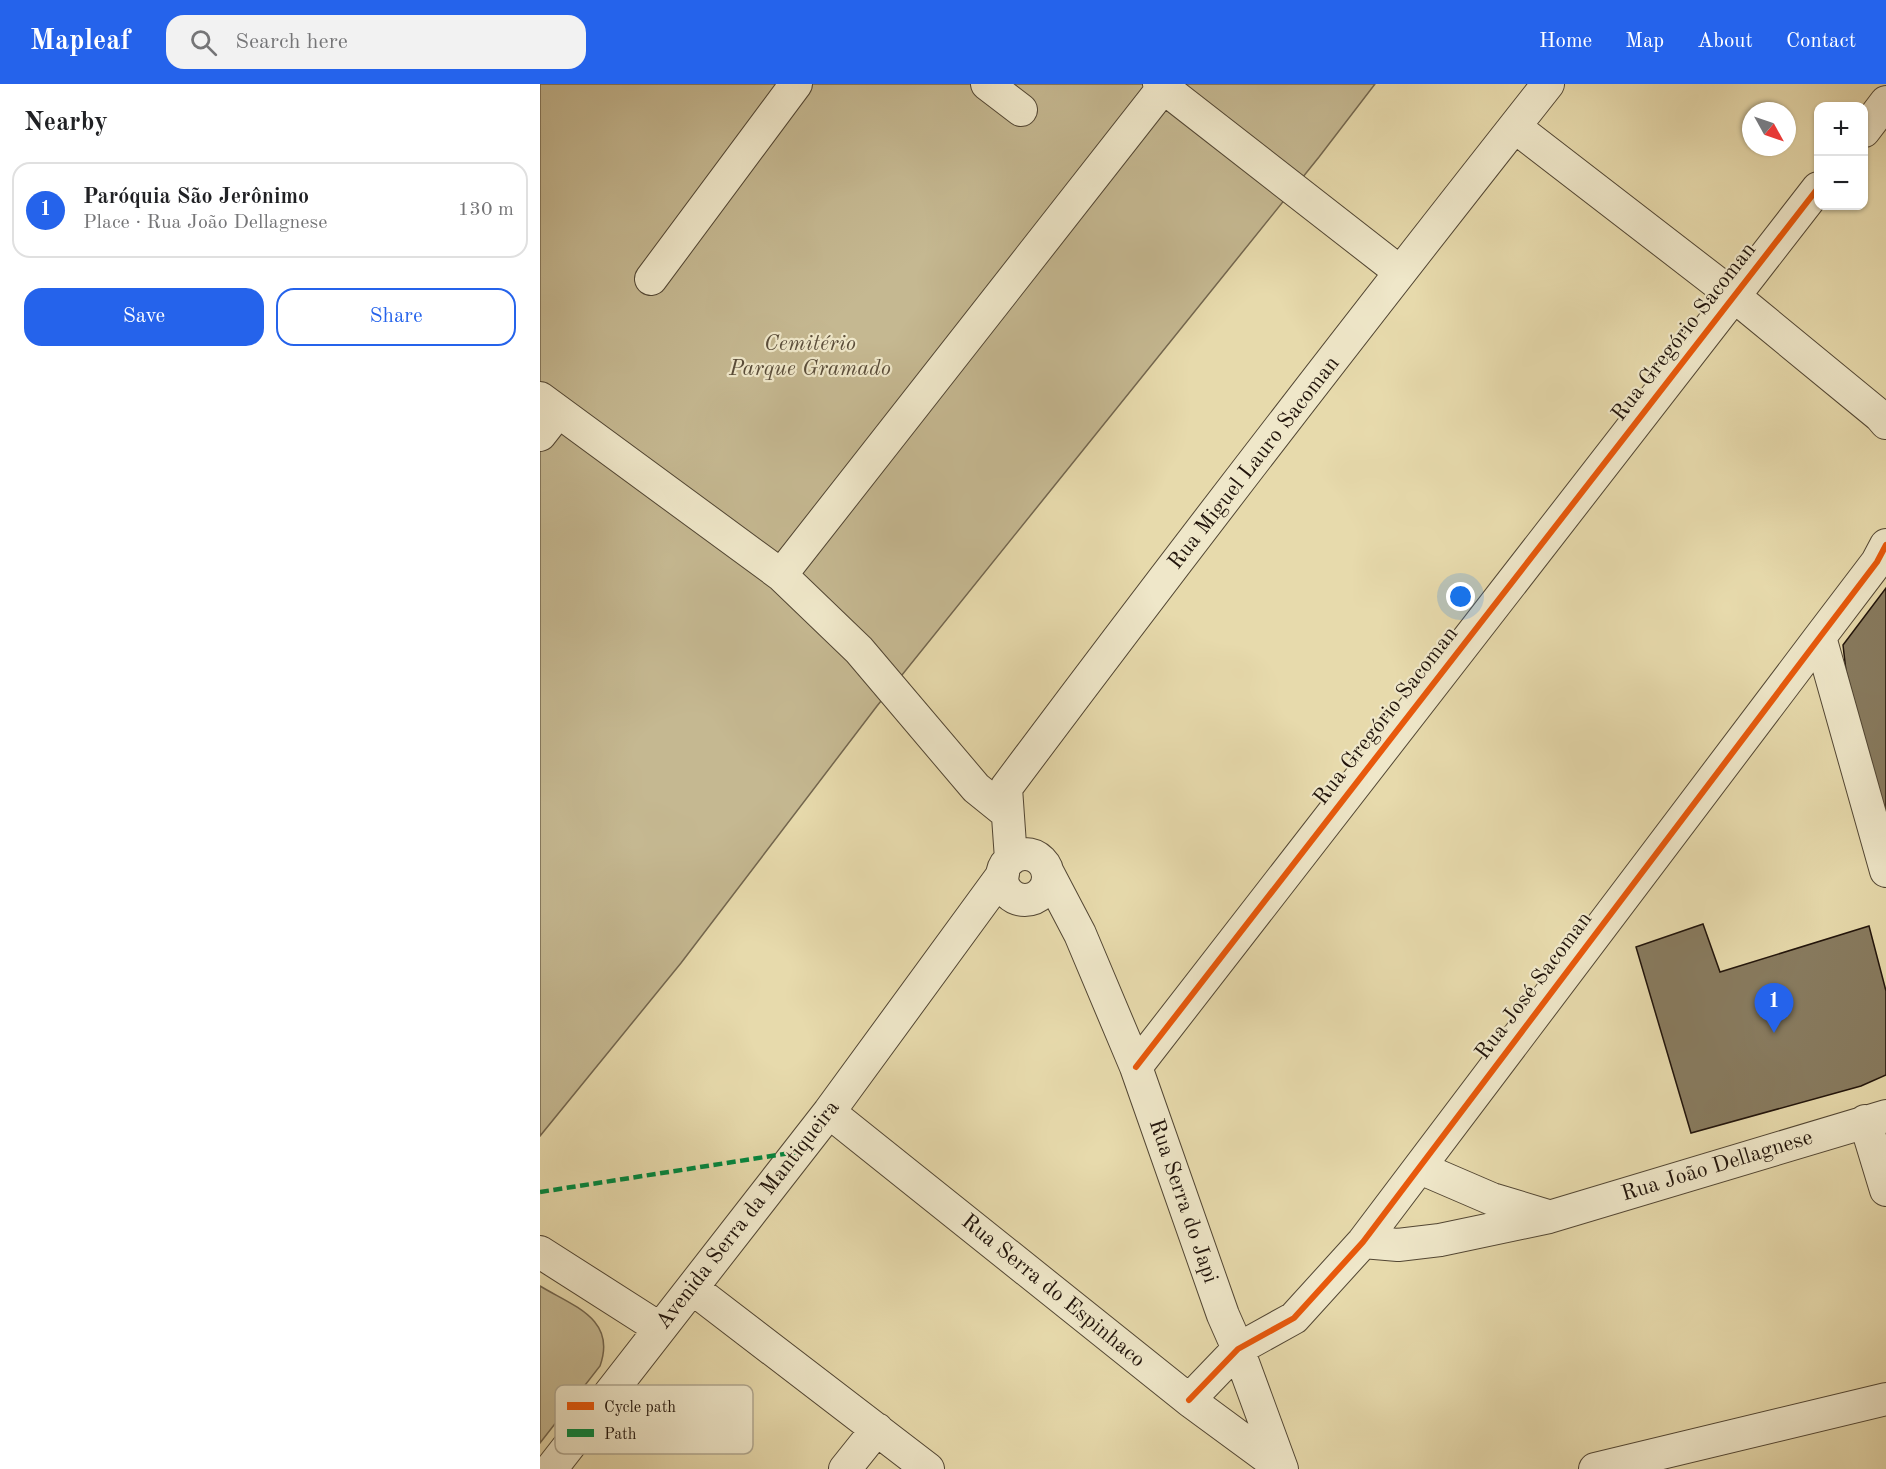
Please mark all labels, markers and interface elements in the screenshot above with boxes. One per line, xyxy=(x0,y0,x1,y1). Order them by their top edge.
search box xyxy=(166,15,586,69)
icon: search xyxy=(187,26,220,59)
text: Mapleaf xyxy=(30,28,130,56)
text: Search here xyxy=(235,31,348,53)
text: Home xyxy=(1539,31,1592,52)
text: Map xyxy=(1625,31,1664,52)
text: About xyxy=(1697,31,1753,52)
text: Contact xyxy=(1786,31,1856,52)
north arrow xyxy=(1742,102,1796,156)
map controls xyxy=(1814,102,1868,210)
button: + xyxy=(1814,102,1868,156)
text: Nearby xyxy=(24,110,108,136)
button: − xyxy=(1814,156,1868,210)
text: Paróquia São Jerônimo xyxy=(83,186,309,208)
text: 1 xyxy=(40,200,51,220)
text: 130 m xyxy=(458,200,514,220)
text: Place · Rua João Dellagnese xyxy=(83,213,327,233)
street label: Rua Gregório Sacoman xyxy=(1608,239,1760,425)
button: Save xyxy=(24,288,264,346)
button: Share xyxy=(276,288,516,346)
park label: Cemitério Parque Gramado xyxy=(728,333,891,380)
street label: Rua Miguel Lauro Sacoman xyxy=(1164,352,1344,574)
your location xyxy=(1446,582,1475,611)
street label: Rua Gregório Sacoman xyxy=(1310,623,1462,809)
street label: Rua José Sacoman xyxy=(1472,908,1597,1064)
pin: 1 xyxy=(1754,984,1794,1033)
street label: Avenida Serra da Mantiqueira xyxy=(652,1096,844,1333)
street label: Rua Serra do Japi xyxy=(1145,1116,1221,1286)
street label: Rua João Dellagnese xyxy=(1619,1126,1815,1206)
street label: Rua Serra do Espinhaco xyxy=(957,1210,1149,1372)
legend xyxy=(555,1385,753,1454)
text: Cycle path xyxy=(604,1400,676,1416)
text: Path xyxy=(604,1427,637,1443)

